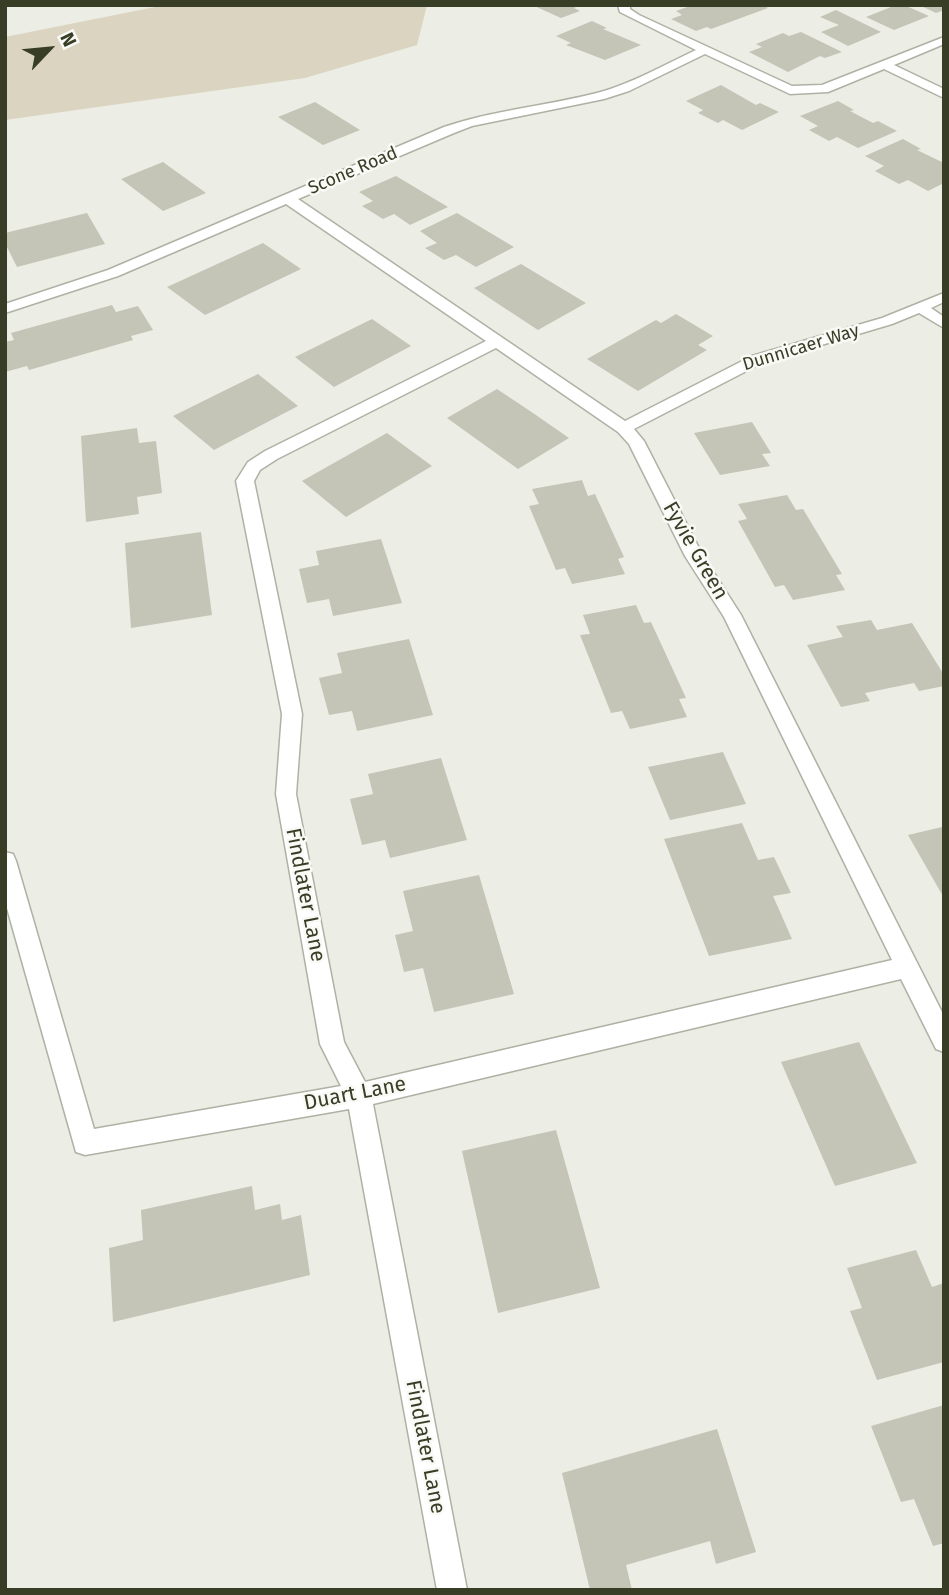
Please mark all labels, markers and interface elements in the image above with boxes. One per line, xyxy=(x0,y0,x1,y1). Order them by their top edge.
north arrow xyxy=(14,14,84,84)
text: N xyxy=(55,29,81,50)
street label: Scone Road xyxy=(305,142,401,200)
street label: Dunnicaer Way xyxy=(740,320,862,376)
street label: Fyvie Green xyxy=(657,497,733,605)
street label: Findlater Lane xyxy=(280,826,330,964)
street label: Duart Lane xyxy=(302,1072,408,1116)
street label: Findlater Lane xyxy=(400,1378,450,1516)

